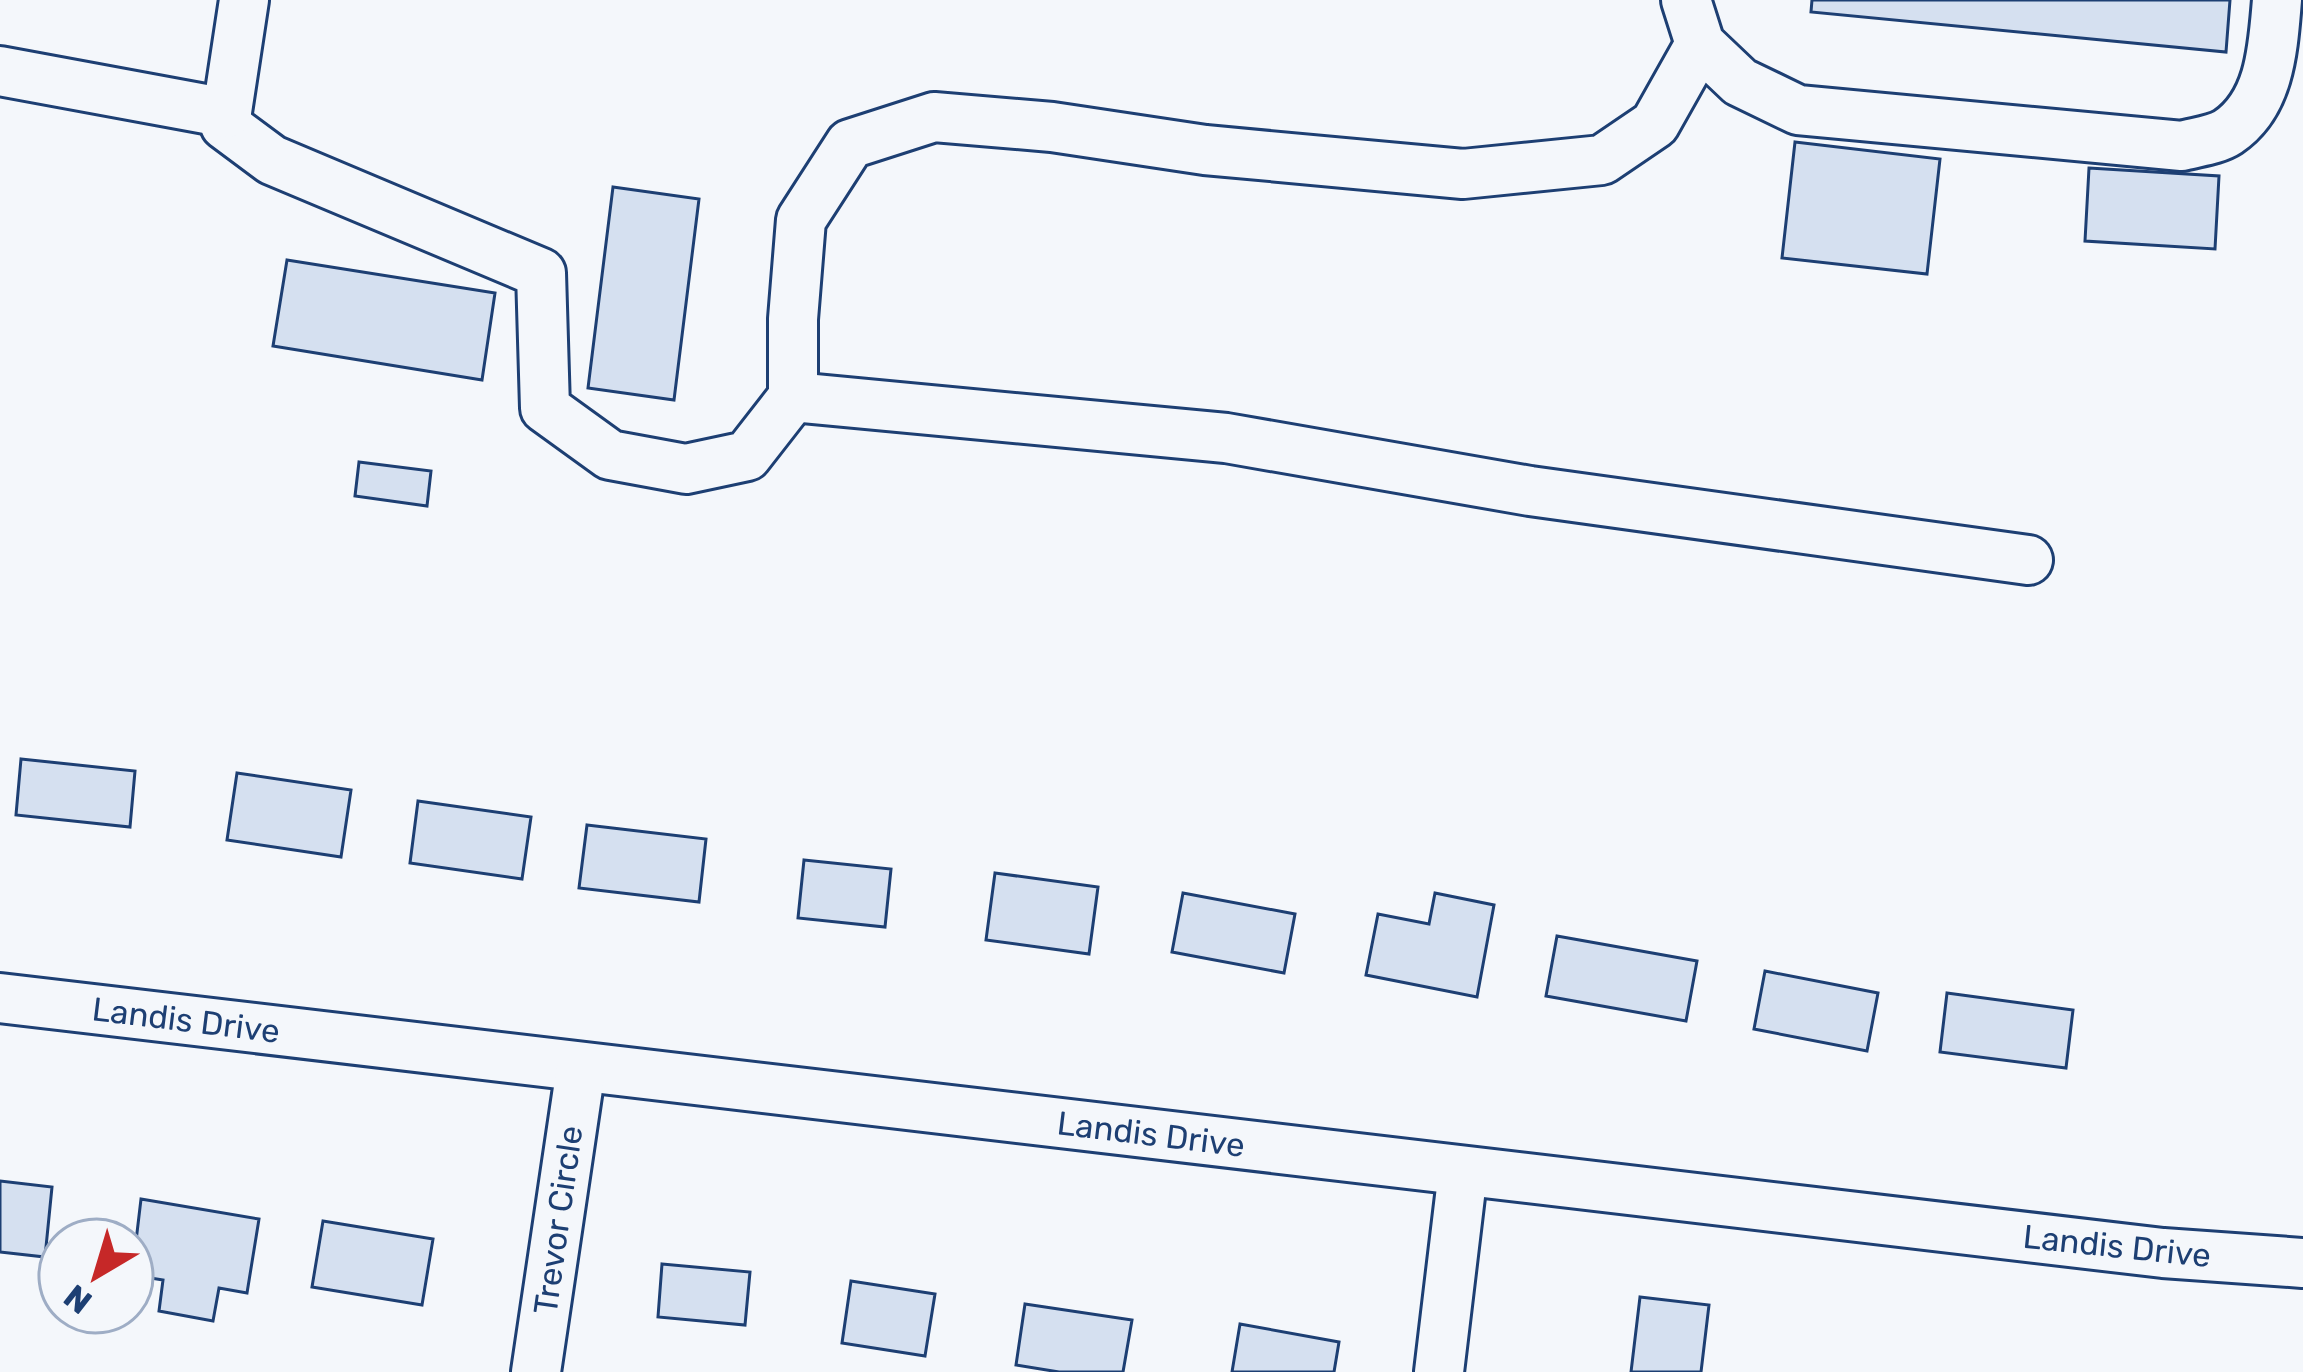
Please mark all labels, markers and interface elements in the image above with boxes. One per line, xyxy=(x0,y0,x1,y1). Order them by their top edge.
street label: Landis Drive xyxy=(90,989,282,1051)
street label: Landis Drive xyxy=(1055,1103,1247,1165)
street label: Trevor Circle xyxy=(525,1123,591,1317)
north arrow xyxy=(36,1216,156,1336)
street label: Landis Drive xyxy=(2021,1217,2213,1275)
text: N xyxy=(56,1277,99,1322)

